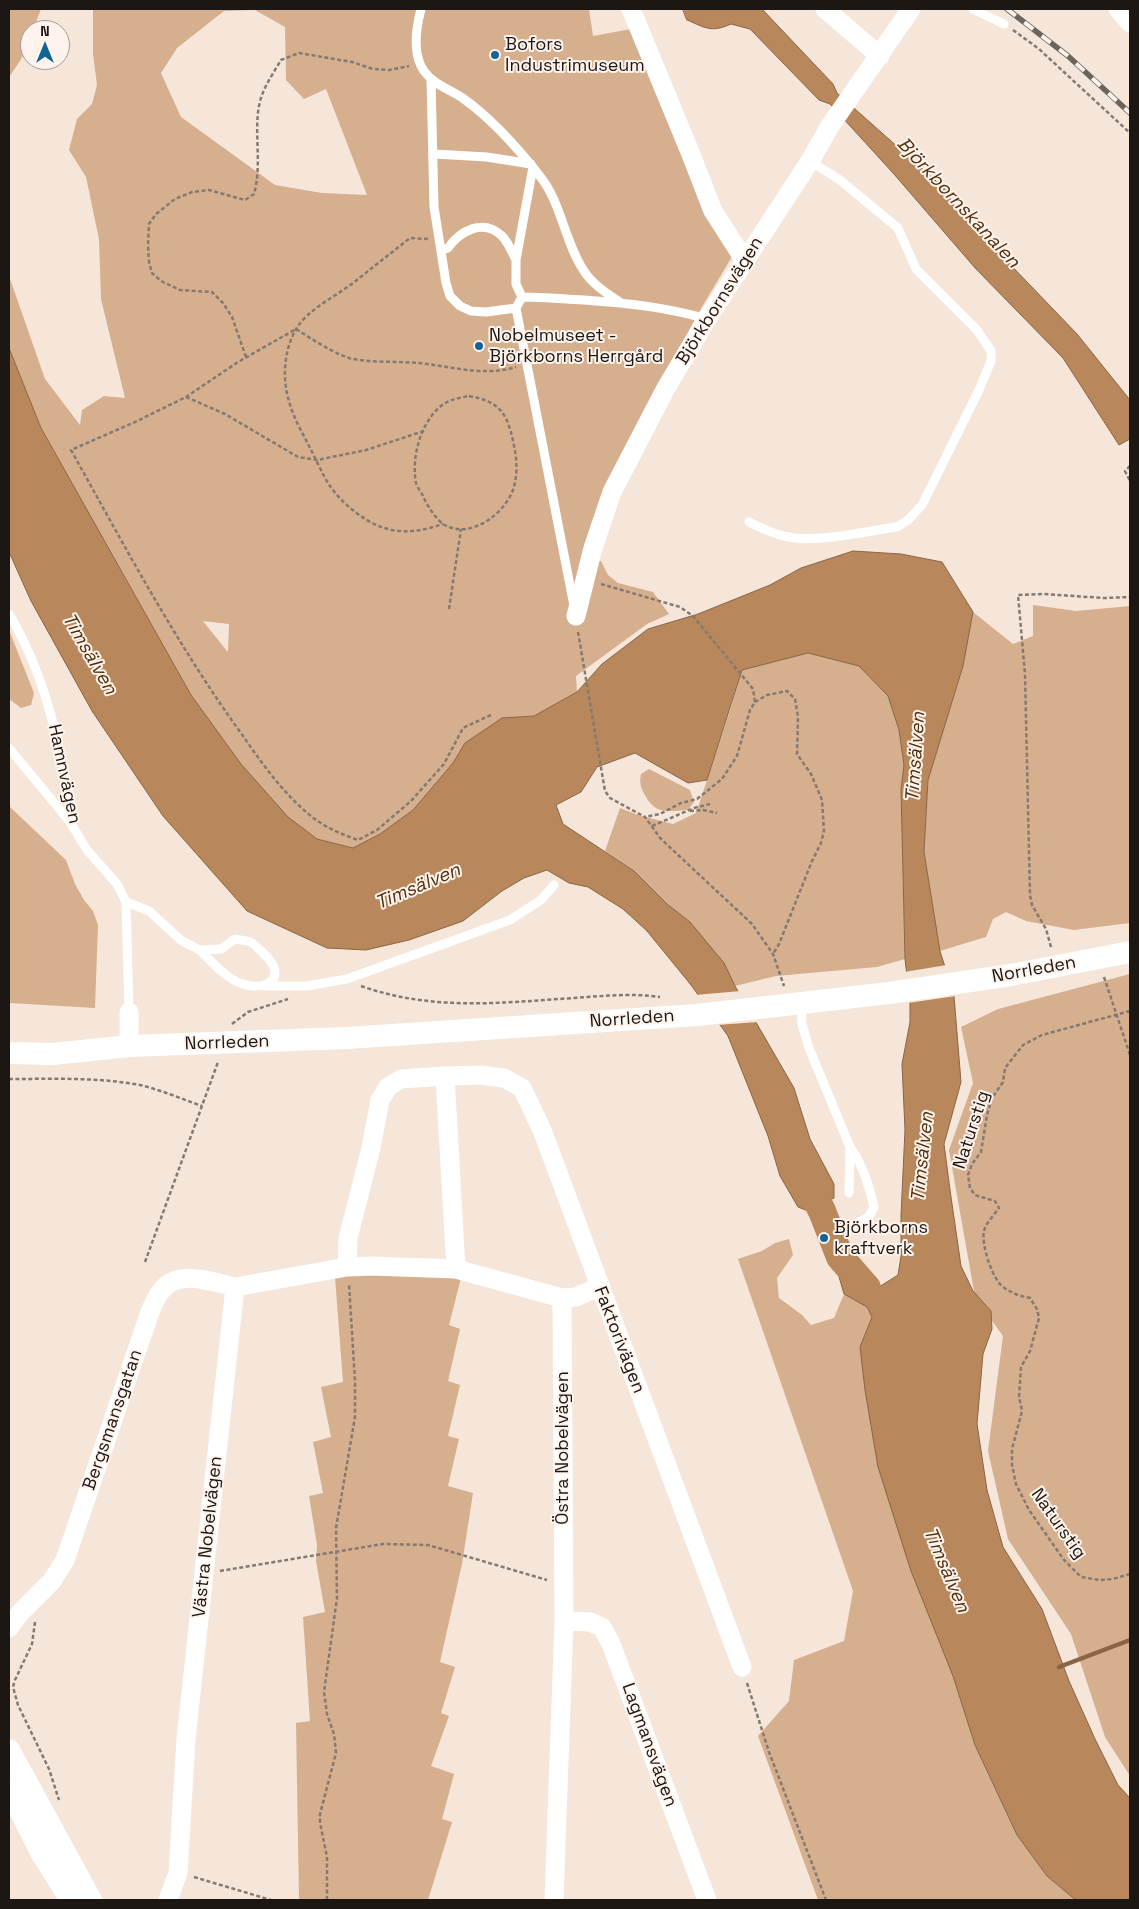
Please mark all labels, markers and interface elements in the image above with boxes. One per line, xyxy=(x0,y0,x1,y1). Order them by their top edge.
north arrow xyxy=(20,20,70,70)
text: N xyxy=(40,22,50,40)
place label: Bofors Industrimuseum xyxy=(505,34,645,76)
marker: Bofors Industrimuseum xyxy=(489,49,501,61)
water label: Björkbornskanalen xyxy=(892,133,1024,273)
street label: Björkbornsvägen xyxy=(672,233,768,369)
place label: Nobelmuseet - Björkborns Herrgård xyxy=(489,325,663,368)
marker: Nobelmuseet - Björkborns Herrgård xyxy=(473,340,485,352)
water label: Timsälven xyxy=(57,609,121,699)
water label: Timsälven xyxy=(901,711,931,803)
street label: Hamnvägen xyxy=(43,722,85,826)
water label: Timsälven xyxy=(372,859,464,915)
street label: Norrleden xyxy=(990,952,1078,988)
street label: Norrleden xyxy=(589,1005,675,1033)
street label: Norrleden xyxy=(184,1031,270,1055)
street label: Naturstig xyxy=(949,1088,995,1172)
water label: Timsälven xyxy=(907,1111,939,1203)
place label: Björkborns kraftverk xyxy=(834,1217,928,1260)
marker: Björkborns kraftverk xyxy=(818,1232,830,1244)
street label: Faktorivägen xyxy=(589,1284,649,1396)
street label: Bergsmansgatan xyxy=(79,1347,147,1493)
street label: Östra Nobelvägen xyxy=(552,1371,574,1525)
street label: Västra Nobelvägen xyxy=(189,1455,227,1619)
street label: Naturstig xyxy=(1026,1485,1090,1563)
water label: Timsälven xyxy=(918,1524,974,1616)
street label: Lagmansvägen xyxy=(617,1680,681,1810)

